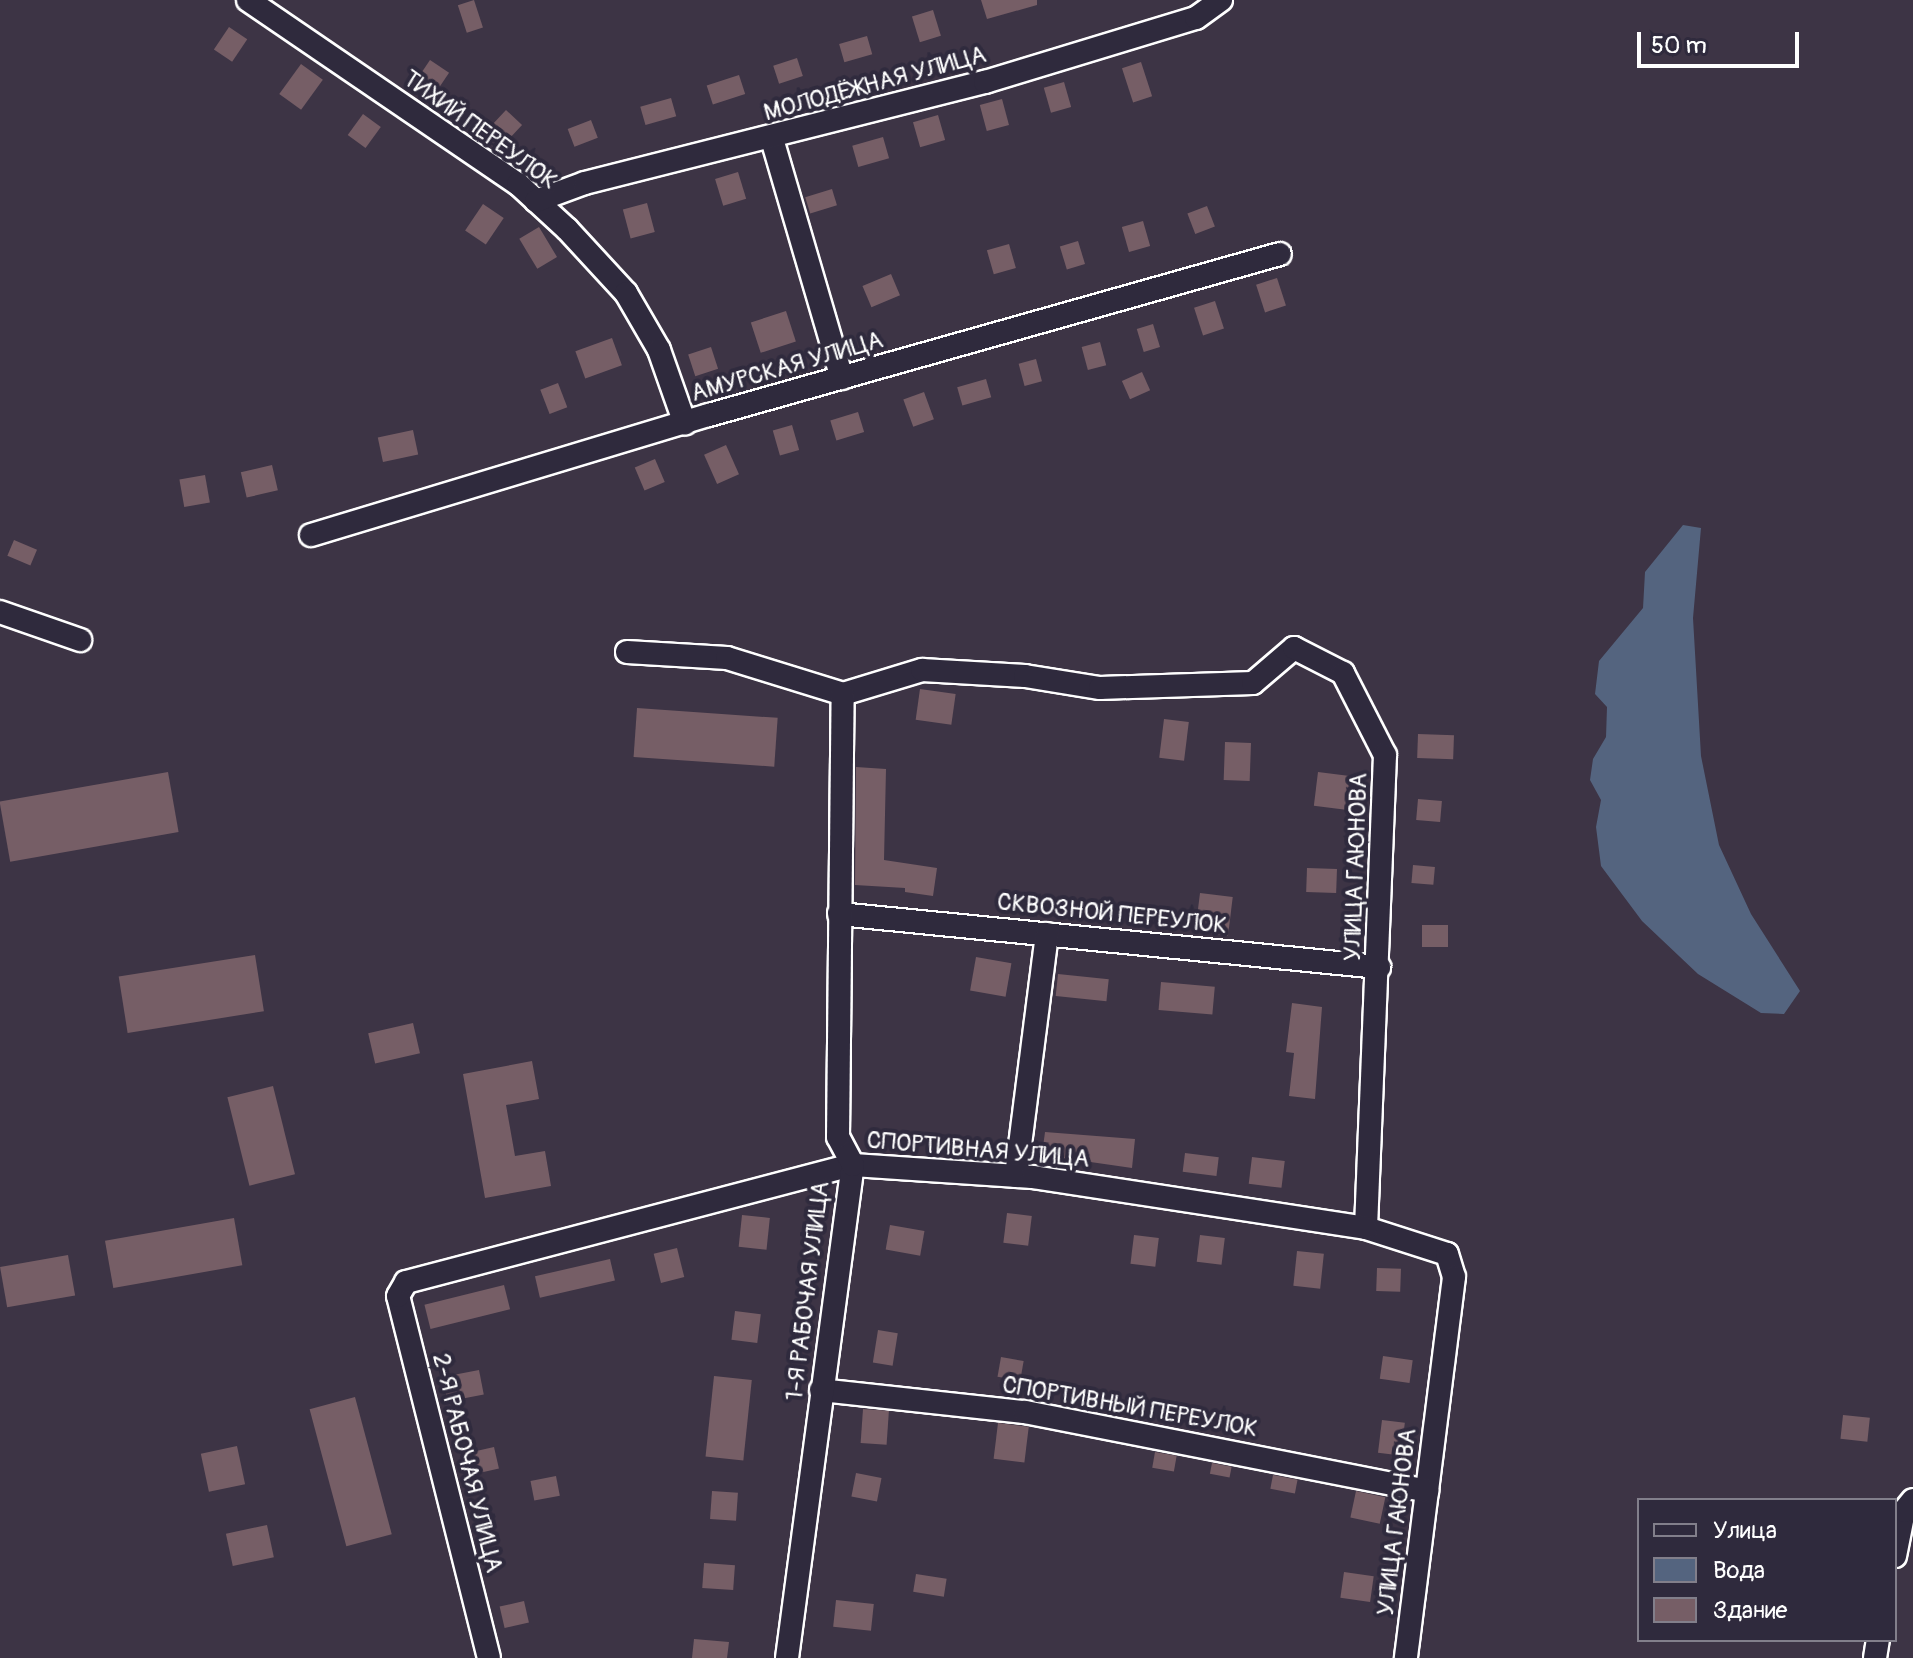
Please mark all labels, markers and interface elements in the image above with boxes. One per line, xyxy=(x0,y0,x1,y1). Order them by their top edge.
scale bar xyxy=(1641,16,1803,66)
text: 50 m xyxy=(1651,31,1707,60)
street label: МОЛОДЁЖНАЯ УЛИЦА xyxy=(761,40,989,128)
street label: ТИХИЙ ПЕРЕУЛОК xyxy=(397,64,563,196)
street label: АМУРСКАЯ УЛИЦА xyxy=(688,326,886,408)
street label: УЛИЦА ГАЮНОВА xyxy=(1338,772,1374,962)
street label: СКВОЗНОЙ ПЕРЕУЛОК xyxy=(996,888,1228,940)
street label: СПОРТИВНАЯ УЛИЦА xyxy=(865,1126,1091,1174)
street label: 1-Я РАБОЧАЯ УЛИЦА xyxy=(780,1180,836,1402)
street label: 2-Я РАБОЧАЯ УЛИЦА xyxy=(426,1350,508,1576)
street label: СПОРТИВНЫЙ ПЕРЕУЛОК xyxy=(1000,1370,1260,1444)
street label: УЛИЦА ГАЮНОВА xyxy=(1371,1427,1423,1617)
legend xyxy=(1637,1498,1897,1642)
text: Улица xyxy=(1713,1516,1777,1545)
text: Вода xyxy=(1713,1556,1765,1585)
text: Здание xyxy=(1713,1596,1787,1625)

